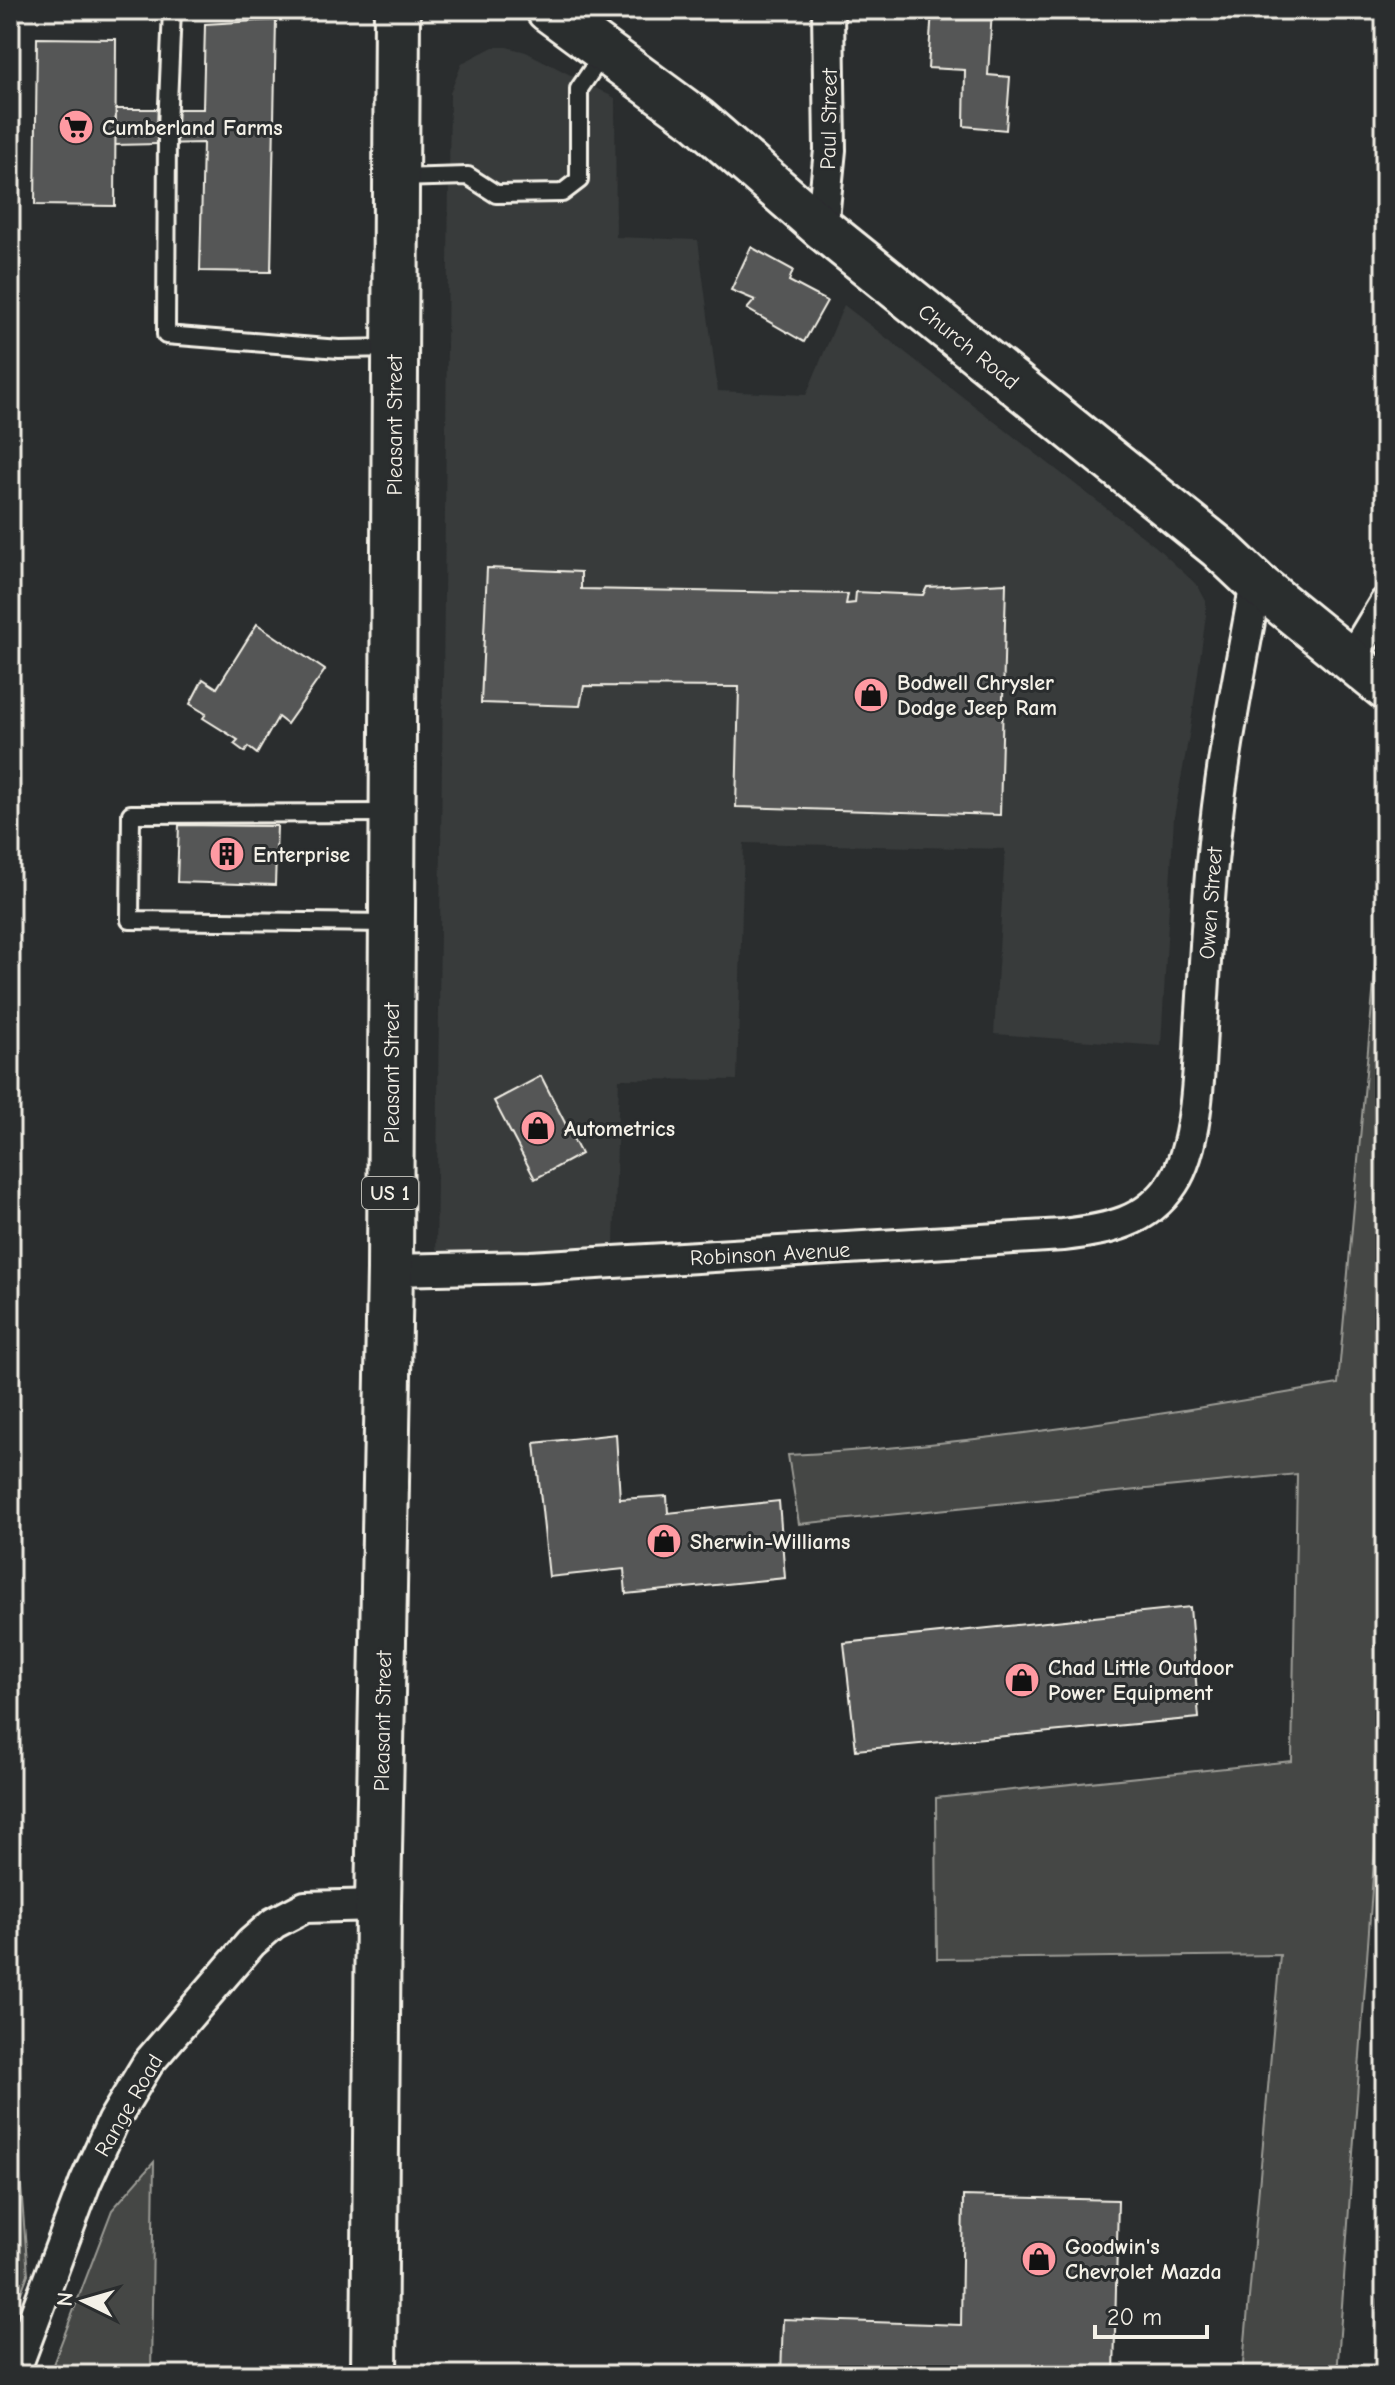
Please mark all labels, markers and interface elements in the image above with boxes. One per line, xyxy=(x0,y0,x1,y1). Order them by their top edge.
street label: Paul Street xyxy=(815,67,843,170)
supermarket icon: Cumberland Farms xyxy=(57,108,95,146)
place label: Cumberland Farms xyxy=(102,115,283,141)
street label: Church Road xyxy=(913,298,1024,395)
street label: Pleasant Street xyxy=(382,354,408,495)
place label: Bodwell Chrysler Dodge Jeep Ram xyxy=(897,670,1057,721)
shop icon: Bodwell Chrysler Dodge Jeep Ram xyxy=(852,676,890,714)
building icon: Enterprise xyxy=(208,835,246,873)
place label: Enterprise xyxy=(253,842,350,868)
street label: Owen Street xyxy=(1194,845,1228,960)
street label: Pleasant Street xyxy=(379,1002,405,1143)
shop icon: Autometrics xyxy=(519,1109,557,1147)
place label: Autometrics xyxy=(564,1116,675,1142)
road number: US 1 xyxy=(362,1177,418,1209)
street label: Robinson Avenue xyxy=(689,1237,851,1271)
shop icon: Sherwin-Williams xyxy=(645,1522,683,1560)
place label: Sherwin-Williams xyxy=(690,1529,850,1555)
street label: Pleasant Street xyxy=(369,1650,397,1792)
place label: Chad Little Outdoor Power Equipment xyxy=(1048,1655,1234,1706)
shop icon: Chad Little Outdoor Power Equipment xyxy=(1003,1661,1041,1699)
street label: Range Road xyxy=(89,2050,169,2161)
place label: Goodwin's Chevrolet Mazda xyxy=(1065,2234,1222,2285)
shop icon: Goodwin's Chevrolet Mazda xyxy=(1020,2240,1058,2278)
north arrow xyxy=(44,2261,124,2341)
scale bar xyxy=(1095,2289,1207,2339)
text: N xyxy=(51,2291,79,2308)
text: 20 m xyxy=(1107,2303,1162,2331)

